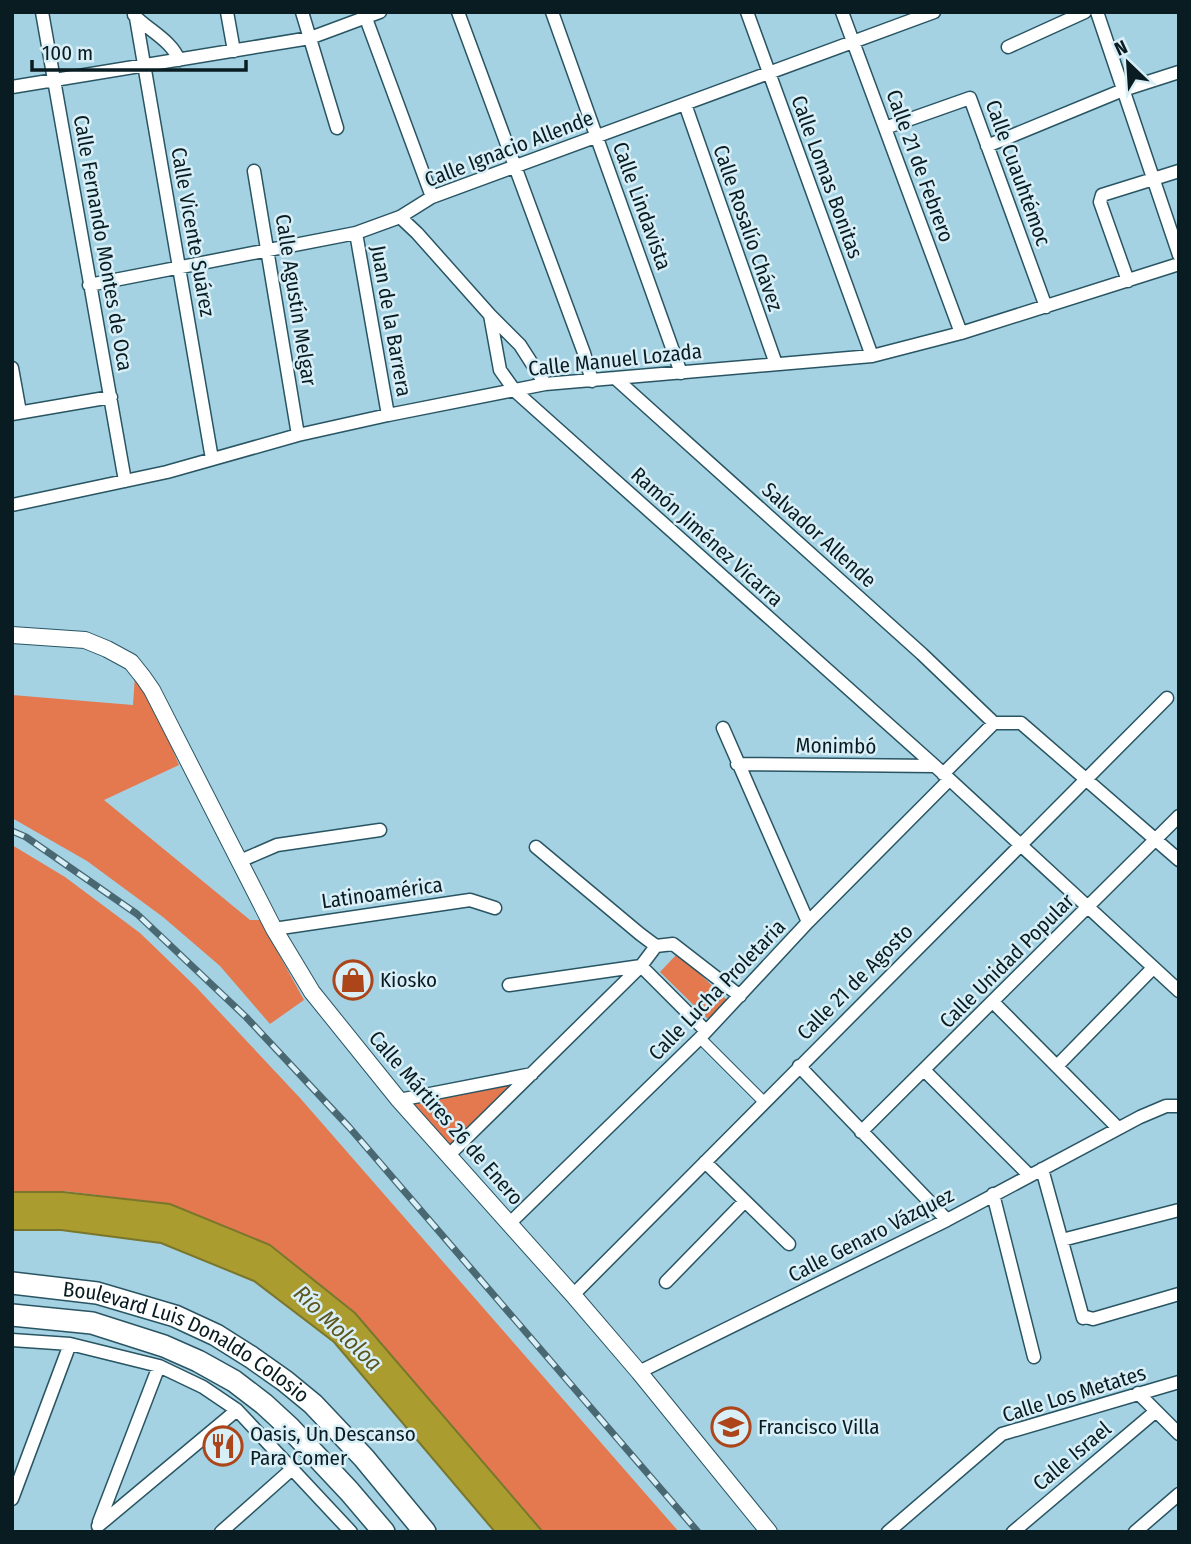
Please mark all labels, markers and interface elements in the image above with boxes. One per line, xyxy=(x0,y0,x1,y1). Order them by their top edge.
scale bar xyxy=(32,28,245,72)
north arrow xyxy=(1093,28,1163,98)
text: N xyxy=(1111,35,1131,61)
text: 100 m xyxy=(42,40,93,66)
street label: Calle 21 de Febrero xyxy=(880,86,960,246)
street label: Calle Lomas Bonitas xyxy=(785,92,869,262)
street label: Calle Cuauhtémoc xyxy=(980,96,1056,250)
street label: Calle Ignacio Allende xyxy=(421,105,597,193)
street label: Calle Fernando Montes de Oca xyxy=(68,113,138,373)
street label: Calle Lindavista xyxy=(607,138,677,274)
street label: Calle Rosalío Chávez xyxy=(707,142,789,314)
street label: Calle Vicente Suárez xyxy=(165,145,221,319)
street label: Calle Agustín Melgar xyxy=(270,212,323,388)
street label: Juan de la Barrera xyxy=(365,243,417,399)
street label: Calle Manuel Lozada xyxy=(527,338,703,382)
street label: Ramón Jiménez Vicarra xyxy=(625,462,789,612)
street label: Salvador Allende xyxy=(756,477,882,593)
street label: Monimbó xyxy=(795,732,877,760)
street label: Latinoamérica xyxy=(320,872,444,914)
street label: Calle Unidad Popular xyxy=(934,888,1080,1034)
street label: Calle Lucha Proletaria xyxy=(643,914,791,1066)
street label: Calle 21 de Agosto xyxy=(792,919,918,1045)
shop icon: Kiosko xyxy=(332,959,374,1001)
place label: Kiosko xyxy=(380,967,437,993)
street label: Calle Mártires 26 de Enero xyxy=(363,1025,529,1211)
street label: Calle Genaro Vázquez xyxy=(784,1182,958,1288)
street label: Boulevard Luis Donaldo Colosio xyxy=(62,1276,314,1408)
water label: Río Mololoa xyxy=(288,1279,388,1377)
street label: Calle Los Metates xyxy=(999,1360,1149,1428)
school or university icon: Francisco Villa xyxy=(710,1406,752,1448)
place label: Francisco Villa xyxy=(758,1414,880,1440)
street label: Calle Israel xyxy=(1028,1415,1117,1496)
place label: Oasis, Un Descanso Para Comer xyxy=(250,1421,416,1471)
restaurant icon: Oasis, Un Descanso Para Comer xyxy=(202,1425,244,1467)

